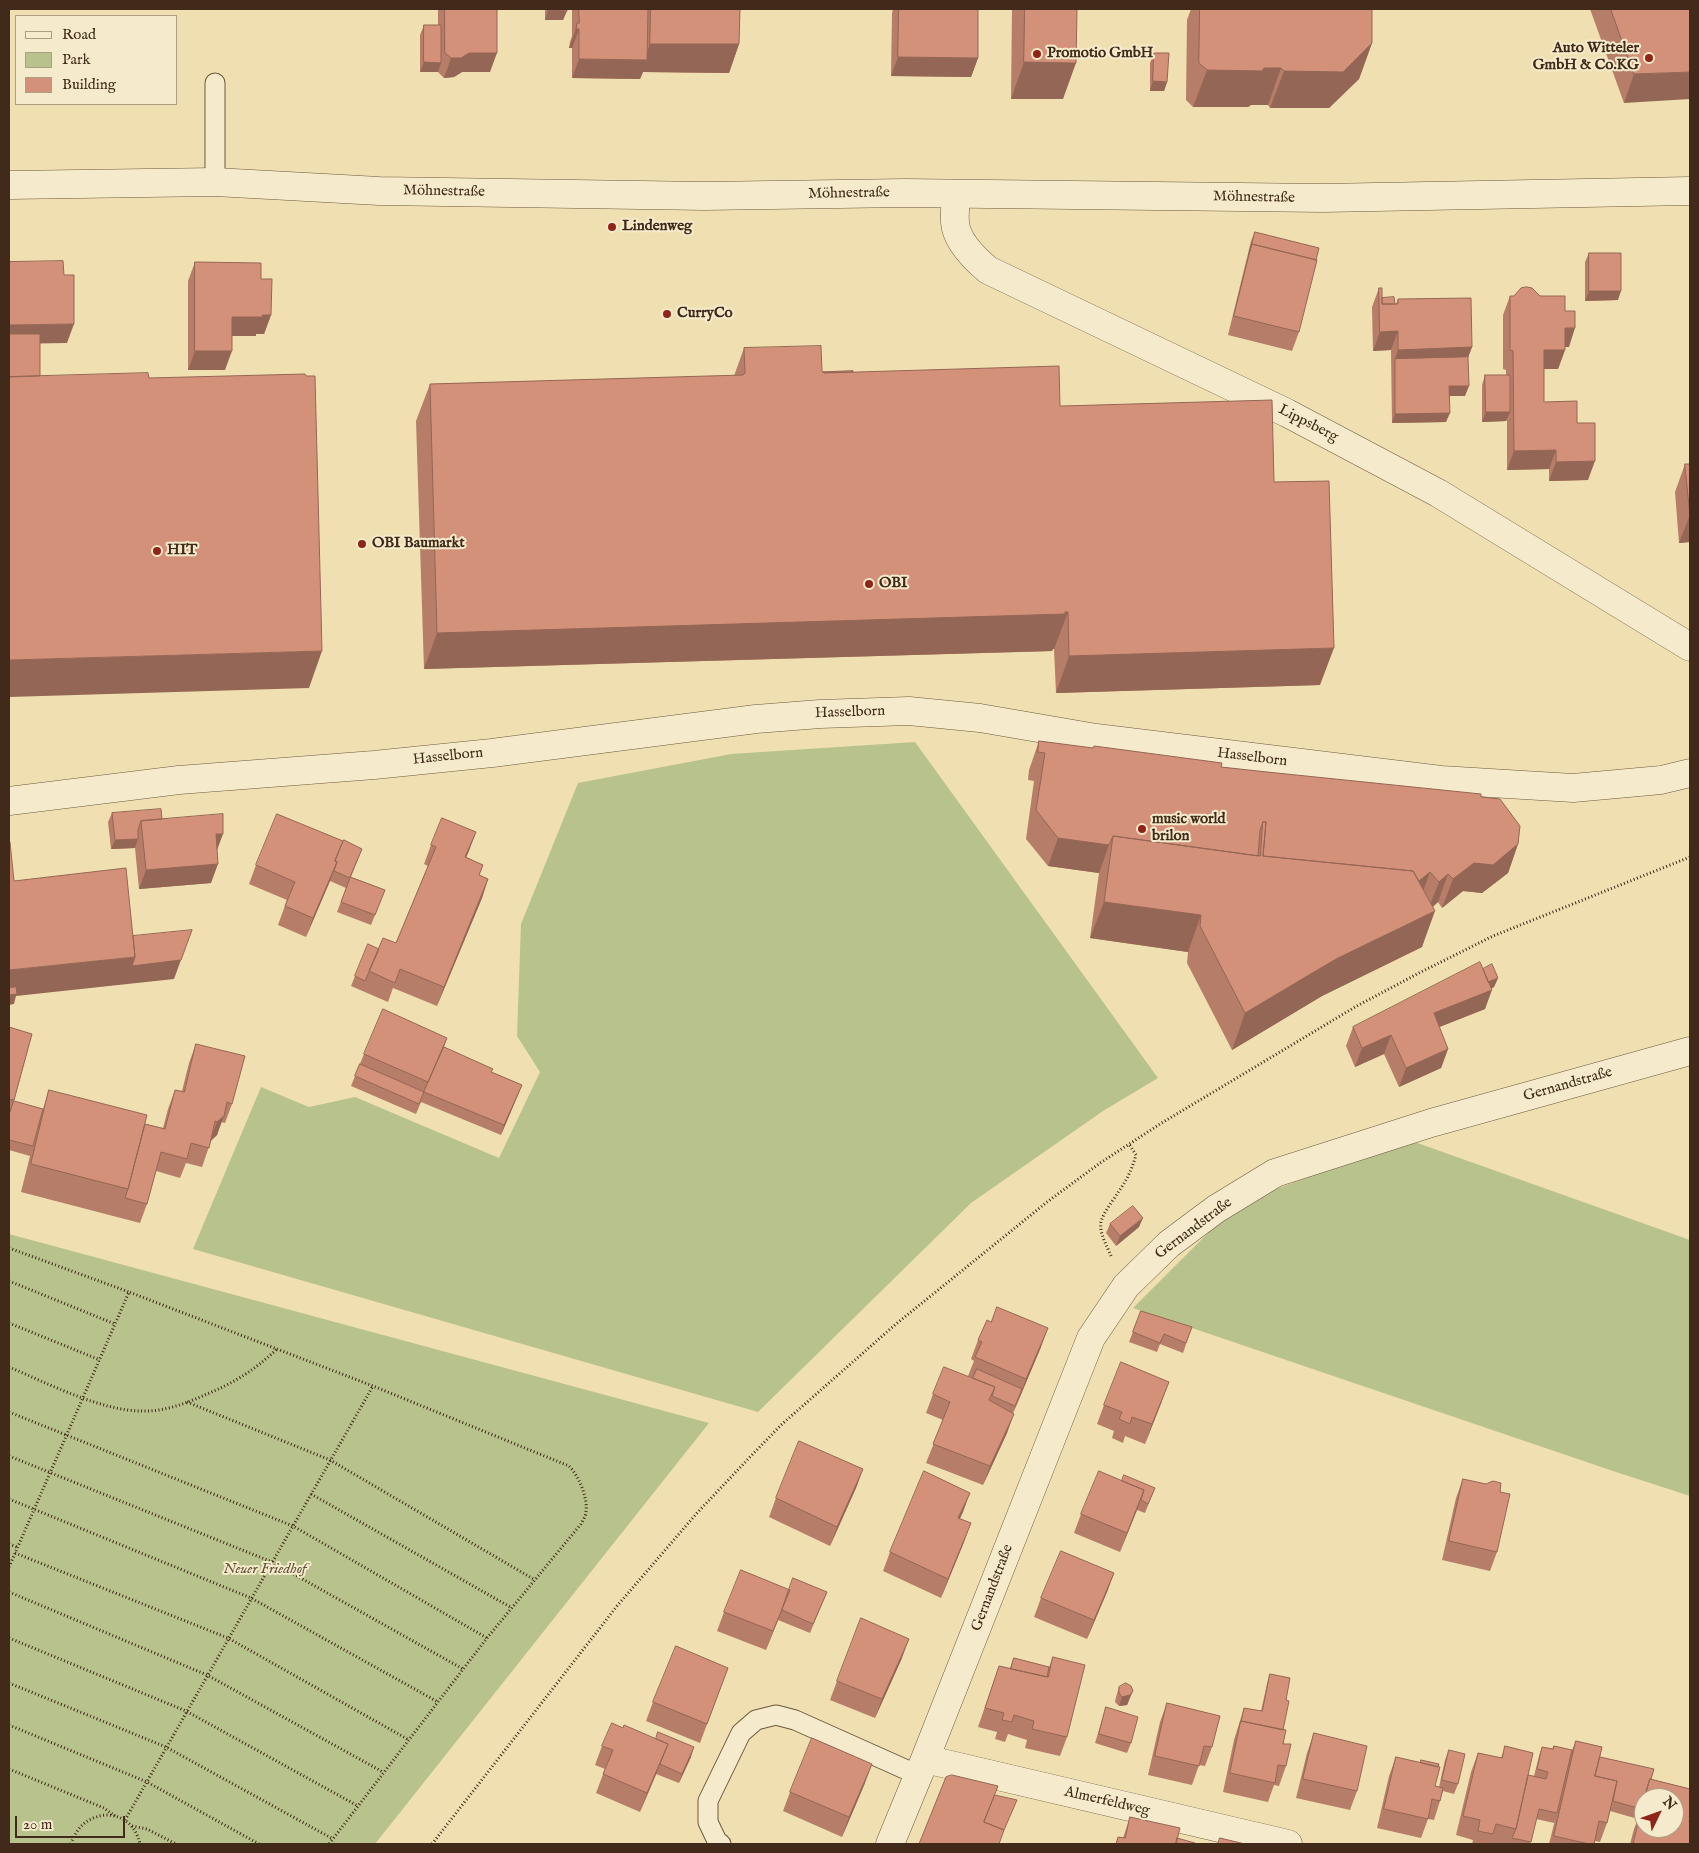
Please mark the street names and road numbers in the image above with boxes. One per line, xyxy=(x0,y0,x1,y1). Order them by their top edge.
street label: Möhnestraße xyxy=(403,182,485,202)
street label: Möhnestraße xyxy=(808,184,890,204)
street label: Möhnestraße xyxy=(1213,188,1295,208)
street label: Lippsberg xyxy=(1275,401,1341,447)
street label: Hasselborn xyxy=(814,703,886,723)
street label: Hasselborn xyxy=(412,744,484,770)
street label: Hasselborn xyxy=(1216,745,1288,771)
street label: Gernandstraße xyxy=(1521,1064,1615,1106)
street label: Gernandstraße xyxy=(1152,1194,1236,1264)
street label: Gernandstraße xyxy=(968,1542,1018,1634)
street label: Almerfeldweg xyxy=(1063,1783,1151,1821)

